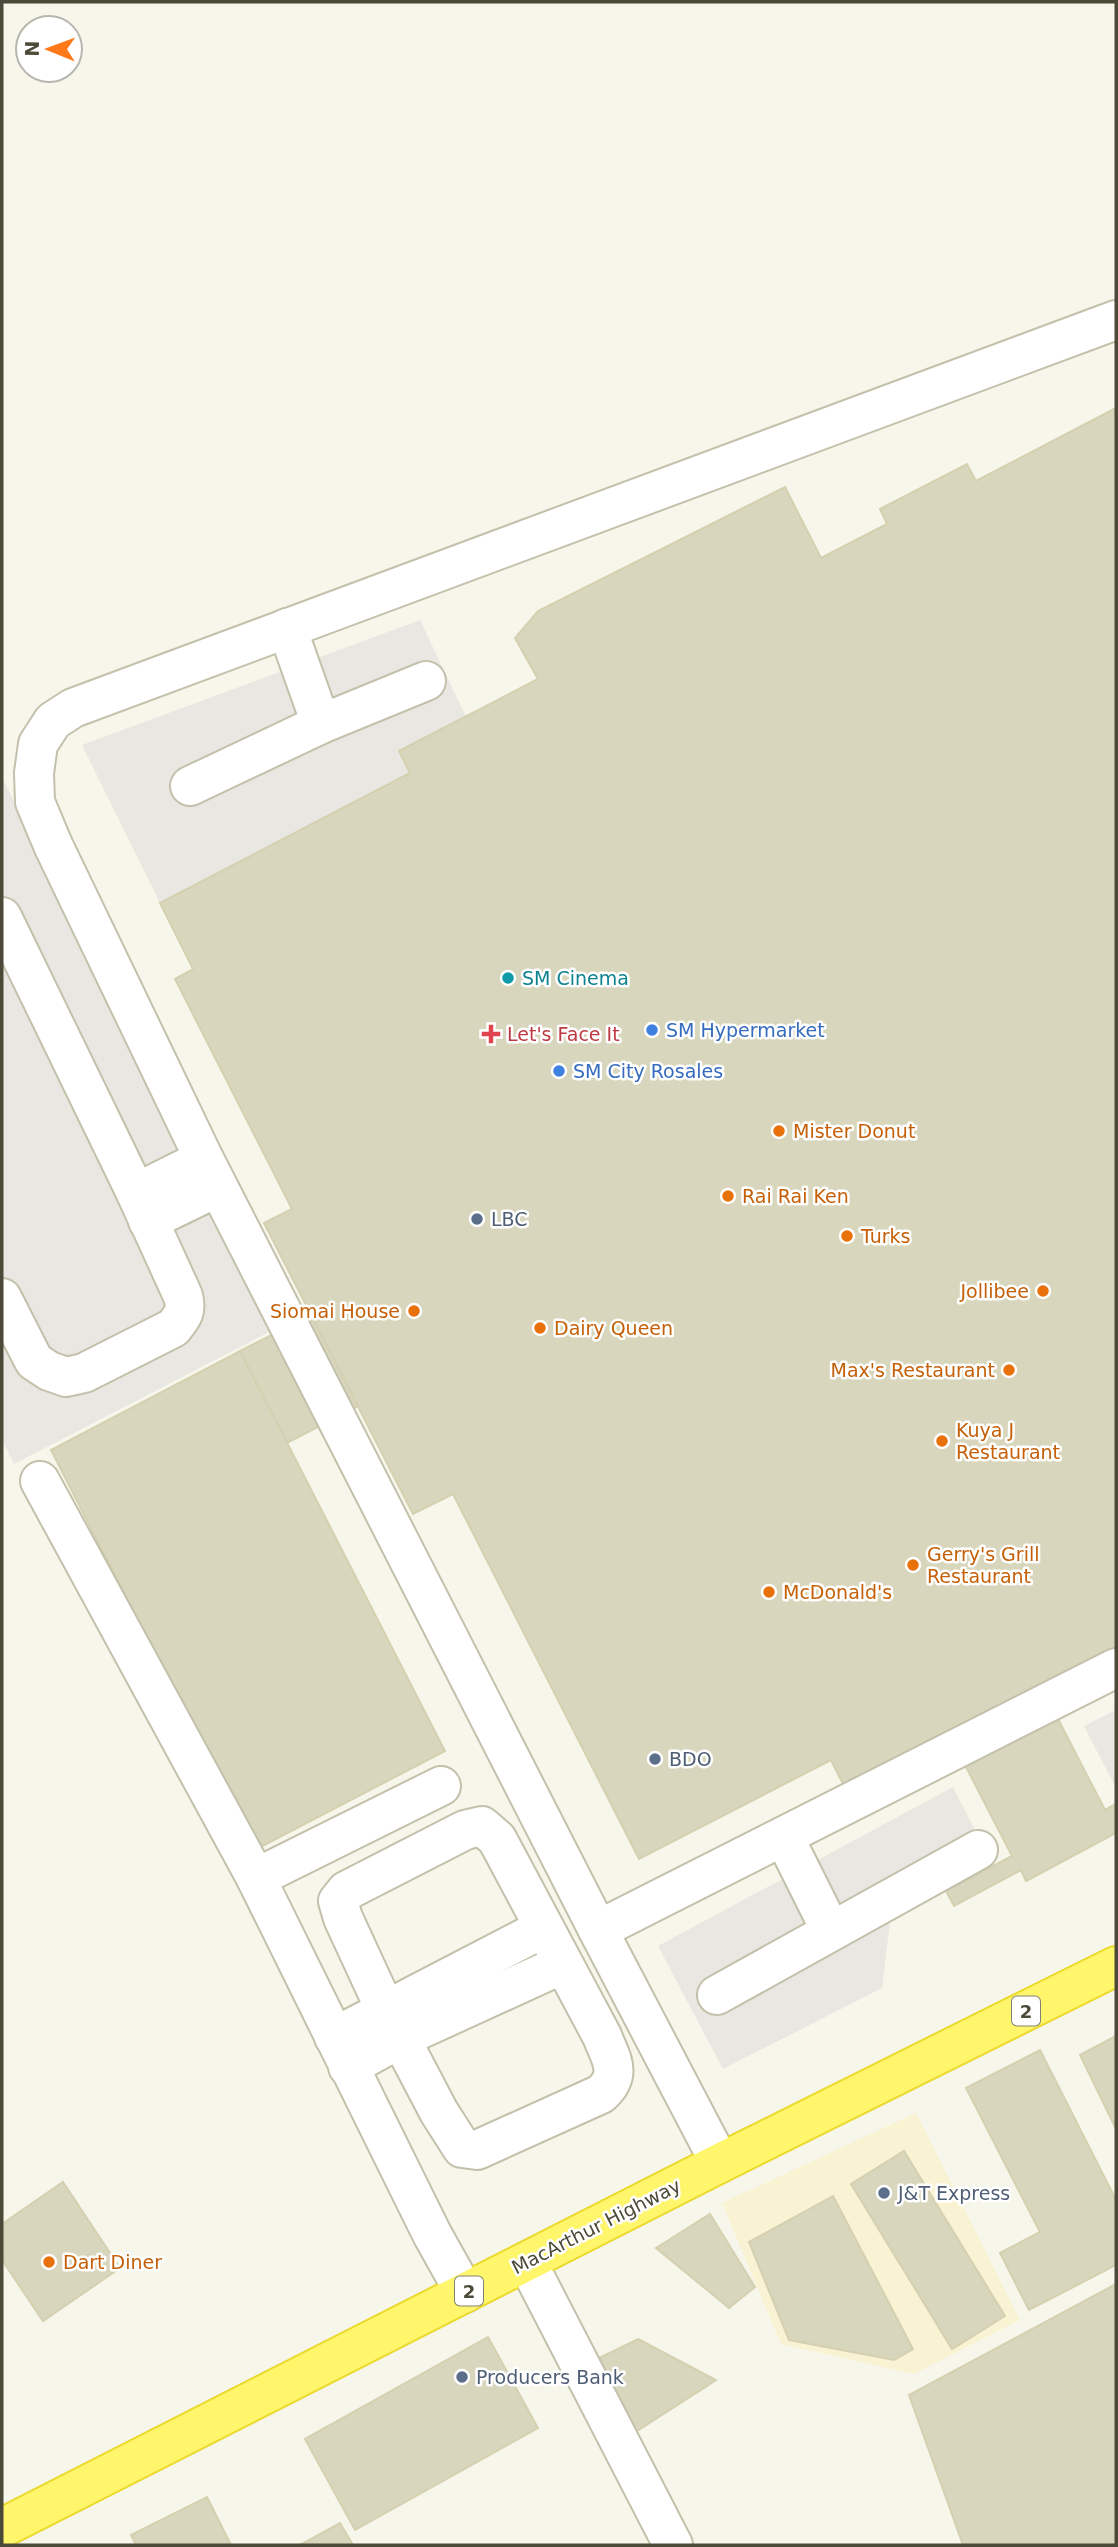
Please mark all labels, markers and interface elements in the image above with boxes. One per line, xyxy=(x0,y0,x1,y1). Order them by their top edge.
north arrow xyxy=(14,14,84,84)
text: N xyxy=(21,41,43,57)
place label: SM Cinema xyxy=(522,967,629,989)
marker: SM Cinema xyxy=(500,970,516,986)
place label: SM Hypermarket xyxy=(666,1019,825,1041)
marker: SM Hypermarket xyxy=(644,1022,660,1038)
place label: Let's Face It xyxy=(507,1023,620,1045)
marker: Let's Face It xyxy=(481,1024,501,1044)
place label: SM City Rosales xyxy=(573,1060,723,1082)
marker: SM City Rosales xyxy=(551,1063,567,1079)
place label: Mister Donut xyxy=(793,1120,915,1142)
marker: Mister Donut xyxy=(771,1123,787,1139)
place label: Rai Rai Ken xyxy=(742,1185,849,1207)
marker: Rai Rai Ken xyxy=(720,1188,736,1204)
place label: LBC xyxy=(491,1208,528,1230)
marker: LBC xyxy=(469,1211,485,1227)
place label: Turks xyxy=(860,1225,910,1247)
marker: Turks xyxy=(839,1228,855,1244)
place label: Jollibee xyxy=(959,1280,1029,1302)
marker: Jollibee xyxy=(1035,1283,1051,1299)
place label: Siomai House xyxy=(270,1300,400,1322)
marker: Siomai House xyxy=(406,1303,422,1319)
place label: Dairy Queen xyxy=(554,1317,673,1339)
marker: Dairy Queen xyxy=(532,1320,548,1336)
place label: Max's Restaurant xyxy=(831,1359,995,1381)
marker: Max's Restaurant xyxy=(1001,1362,1017,1378)
place label: Kuya J Restaurant xyxy=(956,1419,1060,1463)
marker: Kuya J Restaurant xyxy=(934,1433,950,1449)
place label: Gerry's Grill Restaurant xyxy=(927,1543,1039,1587)
marker: Gerry's Grill Restaurant xyxy=(905,1557,921,1573)
place label: McDonald's xyxy=(783,1581,892,1603)
marker: McDonald's xyxy=(761,1584,777,1600)
place label: BDO xyxy=(669,1748,712,1770)
marker: BDO xyxy=(647,1751,663,1767)
road number: 2 xyxy=(1012,1996,1040,2025)
street label: MacArthur Highway xyxy=(508,2174,684,2278)
place label: J&T Express xyxy=(897,2182,1010,2204)
marker: J&T Express xyxy=(876,2185,892,2201)
place label: Dart Diner xyxy=(63,2251,162,2273)
marker: Dart Diner xyxy=(41,2254,57,2270)
road number: 2 xyxy=(455,2276,483,2306)
place label: Producers Bank xyxy=(476,2366,624,2388)
marker: Producers Bank xyxy=(454,2369,470,2385)

